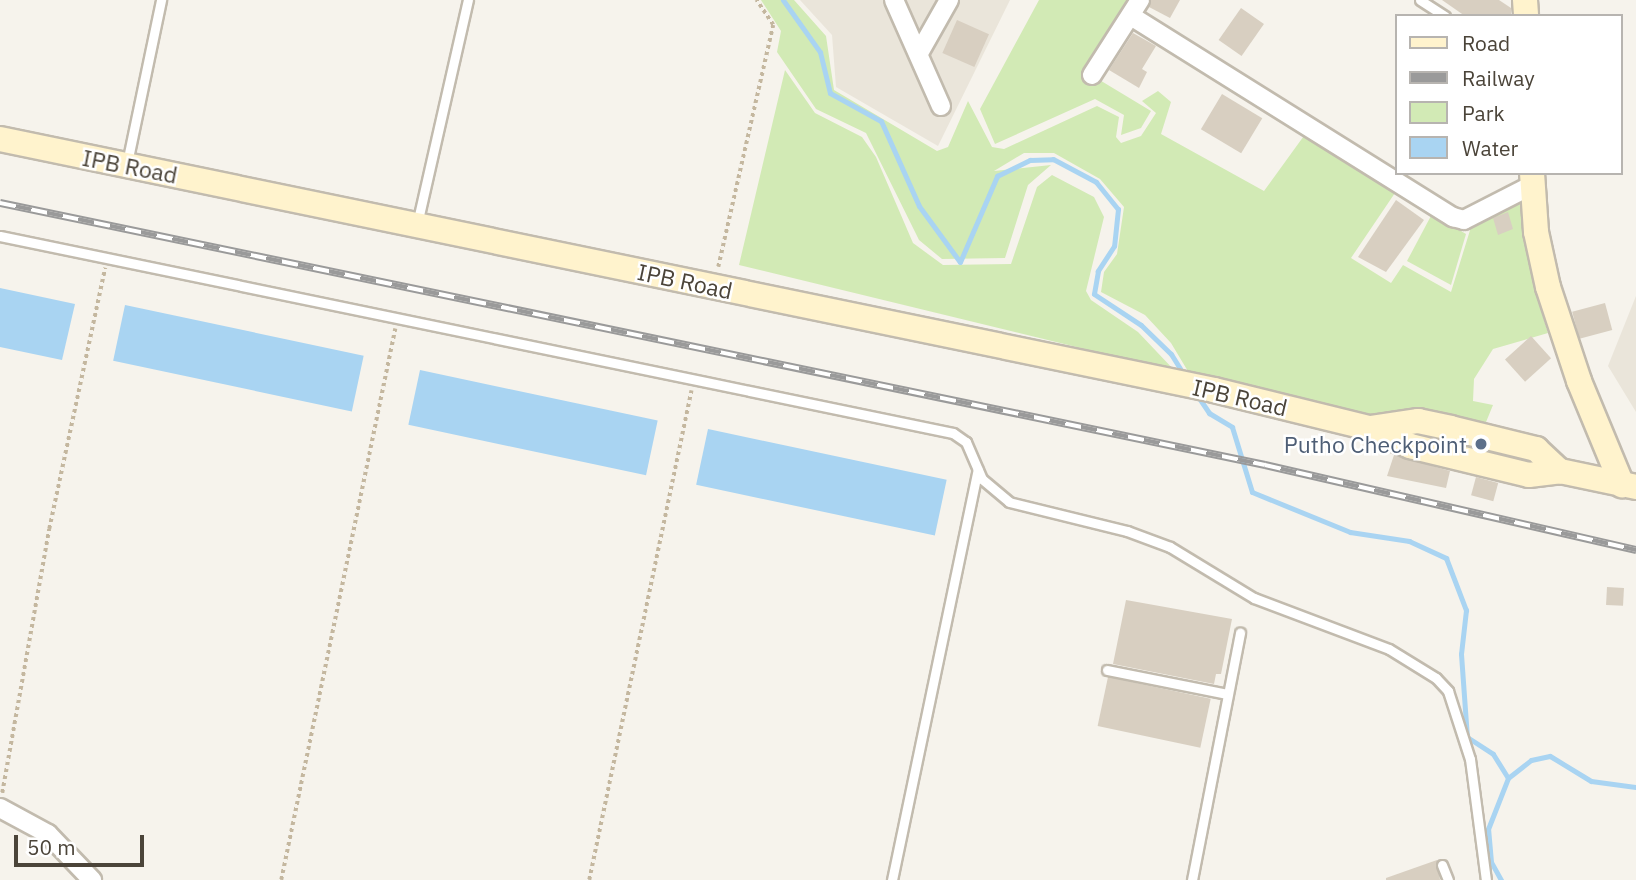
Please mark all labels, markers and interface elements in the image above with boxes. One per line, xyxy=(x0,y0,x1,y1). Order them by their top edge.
legend xyxy=(1394,14,1622,175)
text: Road xyxy=(1462,29,1510,57)
text: Railway xyxy=(1462,64,1535,92)
text: Park xyxy=(1462,99,1505,127)
text: Water xyxy=(1462,134,1518,162)
street label: IPB Road xyxy=(80,143,180,189)
street label: IPB Road xyxy=(635,257,735,305)
street label: IPB Road xyxy=(1190,373,1290,421)
place label: Putho Checkpoint xyxy=(1284,430,1467,458)
marker: Putho Checkpoint xyxy=(1473,436,1489,452)
scale bar xyxy=(18,820,147,864)
text: 50 m xyxy=(27,833,76,861)

